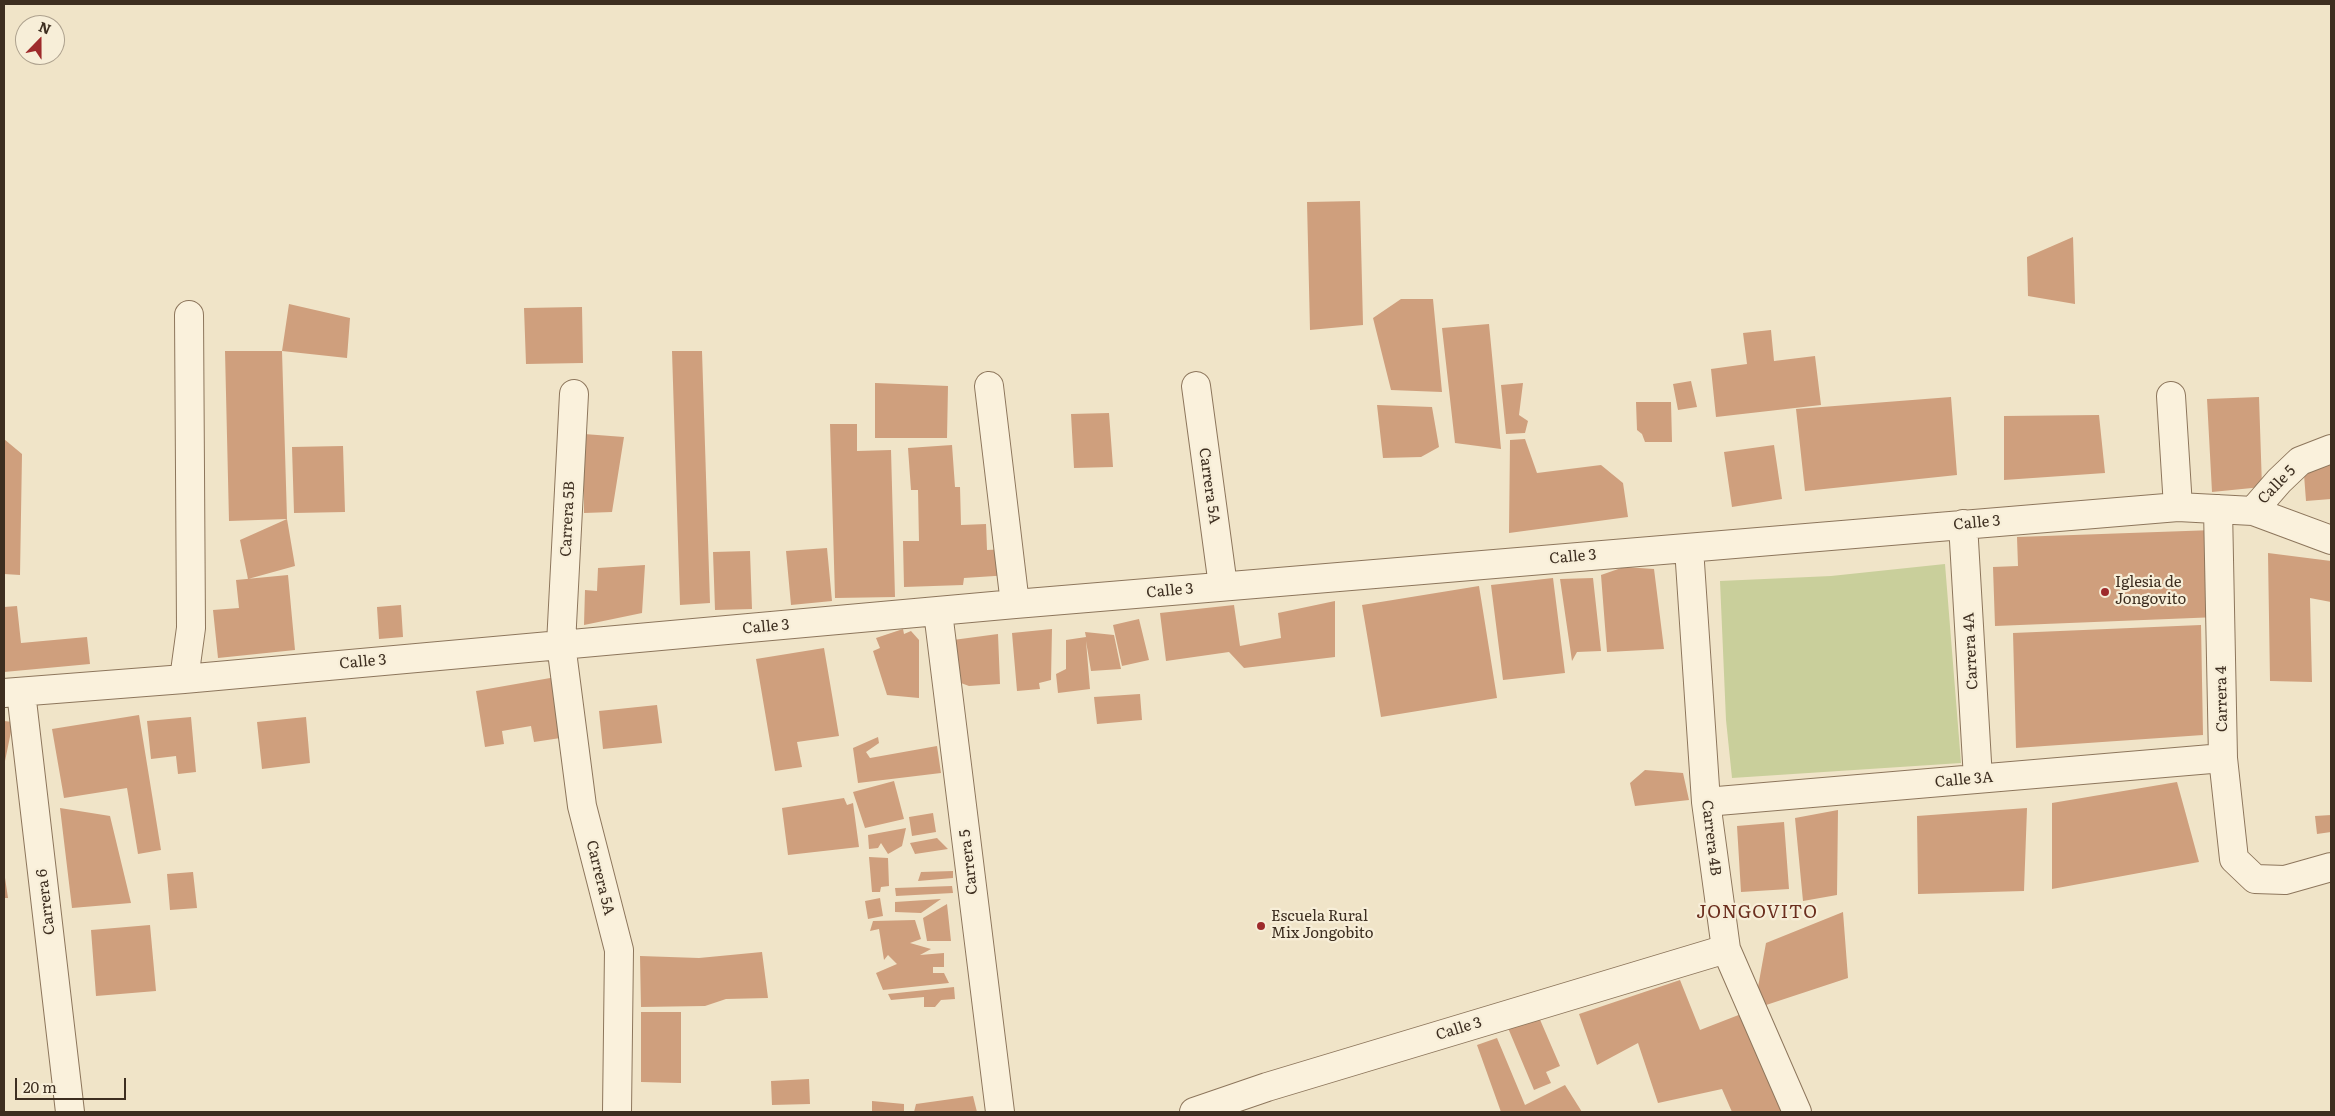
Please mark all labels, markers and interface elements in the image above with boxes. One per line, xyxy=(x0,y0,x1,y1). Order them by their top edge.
north arrow xyxy=(15,15,65,65)
text: N xyxy=(36,16,54,38)
street label: Carrera 5A xyxy=(1195,447,1223,525)
street label: Calle 5 xyxy=(2254,462,2300,508)
street label: Carrera 5B xyxy=(557,481,579,557)
street label: Calle 3 xyxy=(1953,512,2001,534)
street label: Calle 3 xyxy=(1549,546,1597,568)
place label: Iglesia de Jongovito xyxy=(2115,574,2186,609)
street label: Calle 3 xyxy=(1146,580,1194,602)
marker: Iglesia de Jongovito xyxy=(2099,586,2111,598)
street label: Carrera 4A xyxy=(1960,612,1982,690)
street label: Calle 3 xyxy=(742,616,790,638)
street label: Calle 3 xyxy=(339,651,387,673)
street label: Carrera 4 xyxy=(2212,666,2232,732)
street label: Calle 3A xyxy=(1934,768,1994,792)
street label: Carrera 4B xyxy=(1697,799,1725,877)
street label: Carrera 5 xyxy=(956,828,982,896)
street label: Carrera 5A xyxy=(582,839,618,917)
street label: Carrera 6 xyxy=(33,868,59,936)
district label: JONGOVITO xyxy=(1695,902,1819,924)
place label: Escuela Rural Mix Jongobito xyxy=(1271,908,1374,943)
marker: Escuela Rural Mix Jongobito xyxy=(1255,920,1267,932)
street label: Calle 3 xyxy=(1434,1013,1484,1045)
scale bar xyxy=(18,1068,129,1100)
text: 20 m xyxy=(23,1075,57,1098)

